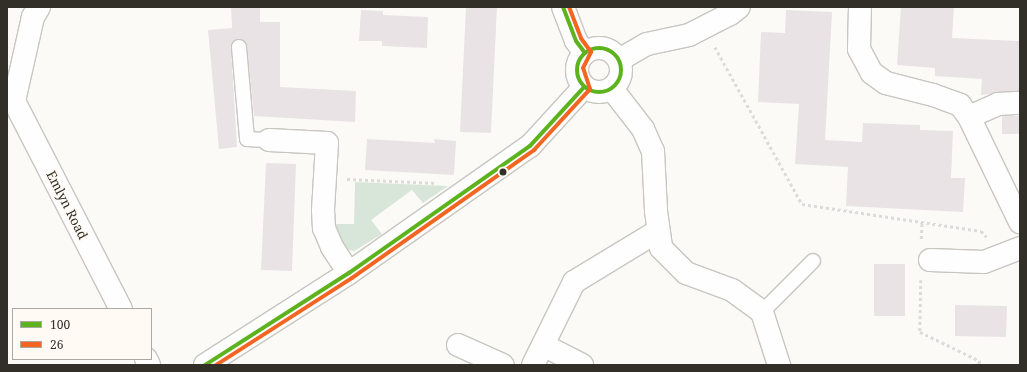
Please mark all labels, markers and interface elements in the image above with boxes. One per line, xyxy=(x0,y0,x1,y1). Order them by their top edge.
unlabelled marker xyxy=(498,167,508,177)
street label: Emlyn Road xyxy=(43,168,91,242)
legend xyxy=(12,308,152,360)
text: 100 xyxy=(50,316,70,333)
text: 26 xyxy=(50,336,63,353)

